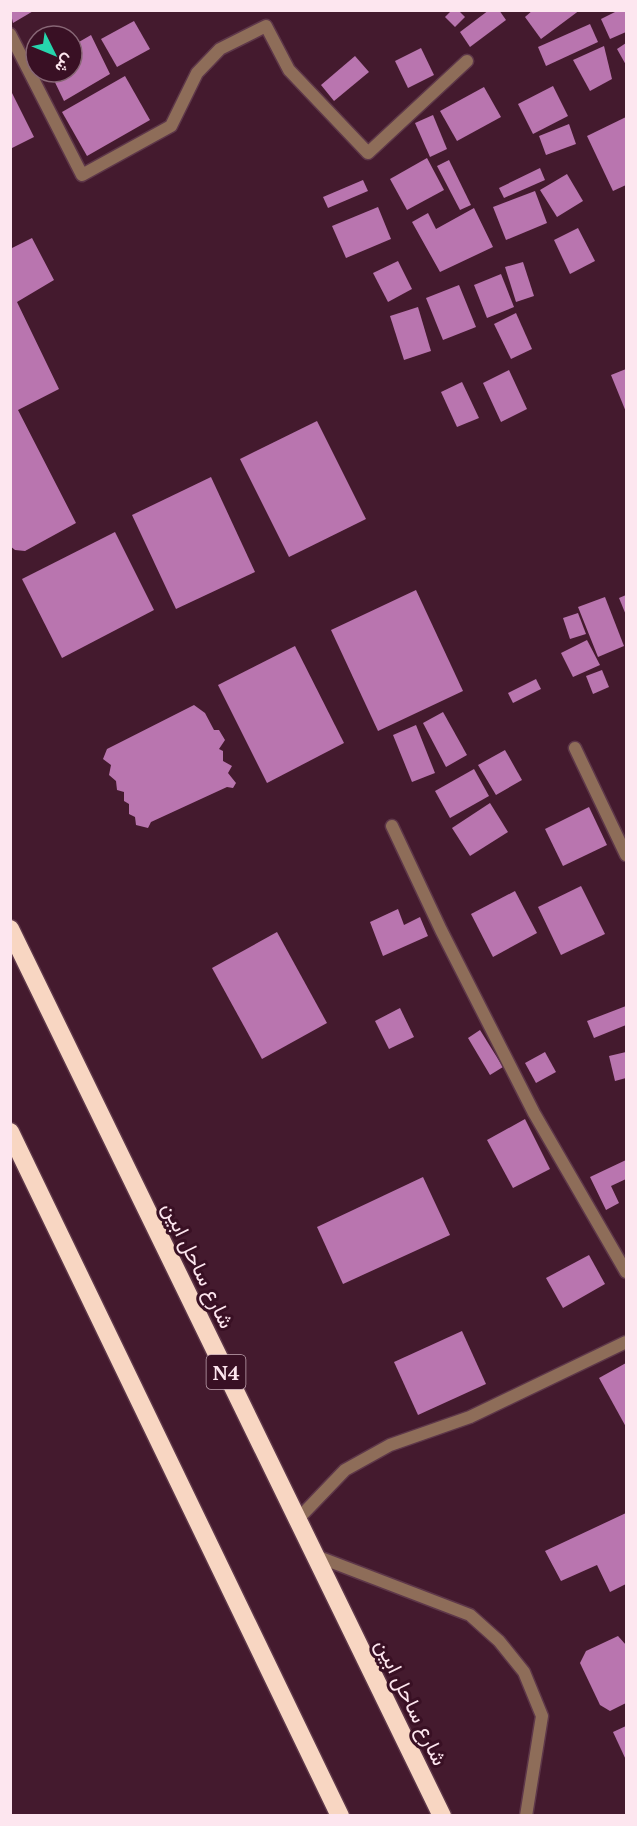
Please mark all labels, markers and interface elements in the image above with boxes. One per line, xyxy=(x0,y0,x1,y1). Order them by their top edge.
north arrow xyxy=(24,24,84,84)
text: ش xyxy=(50,50,80,79)
street label: شارع ساحل ابين xyxy=(155,1197,242,1333)
road number: N4 xyxy=(206,1355,246,1389)
street label: شارع ساحل ابين xyxy=(368,1634,455,1770)

